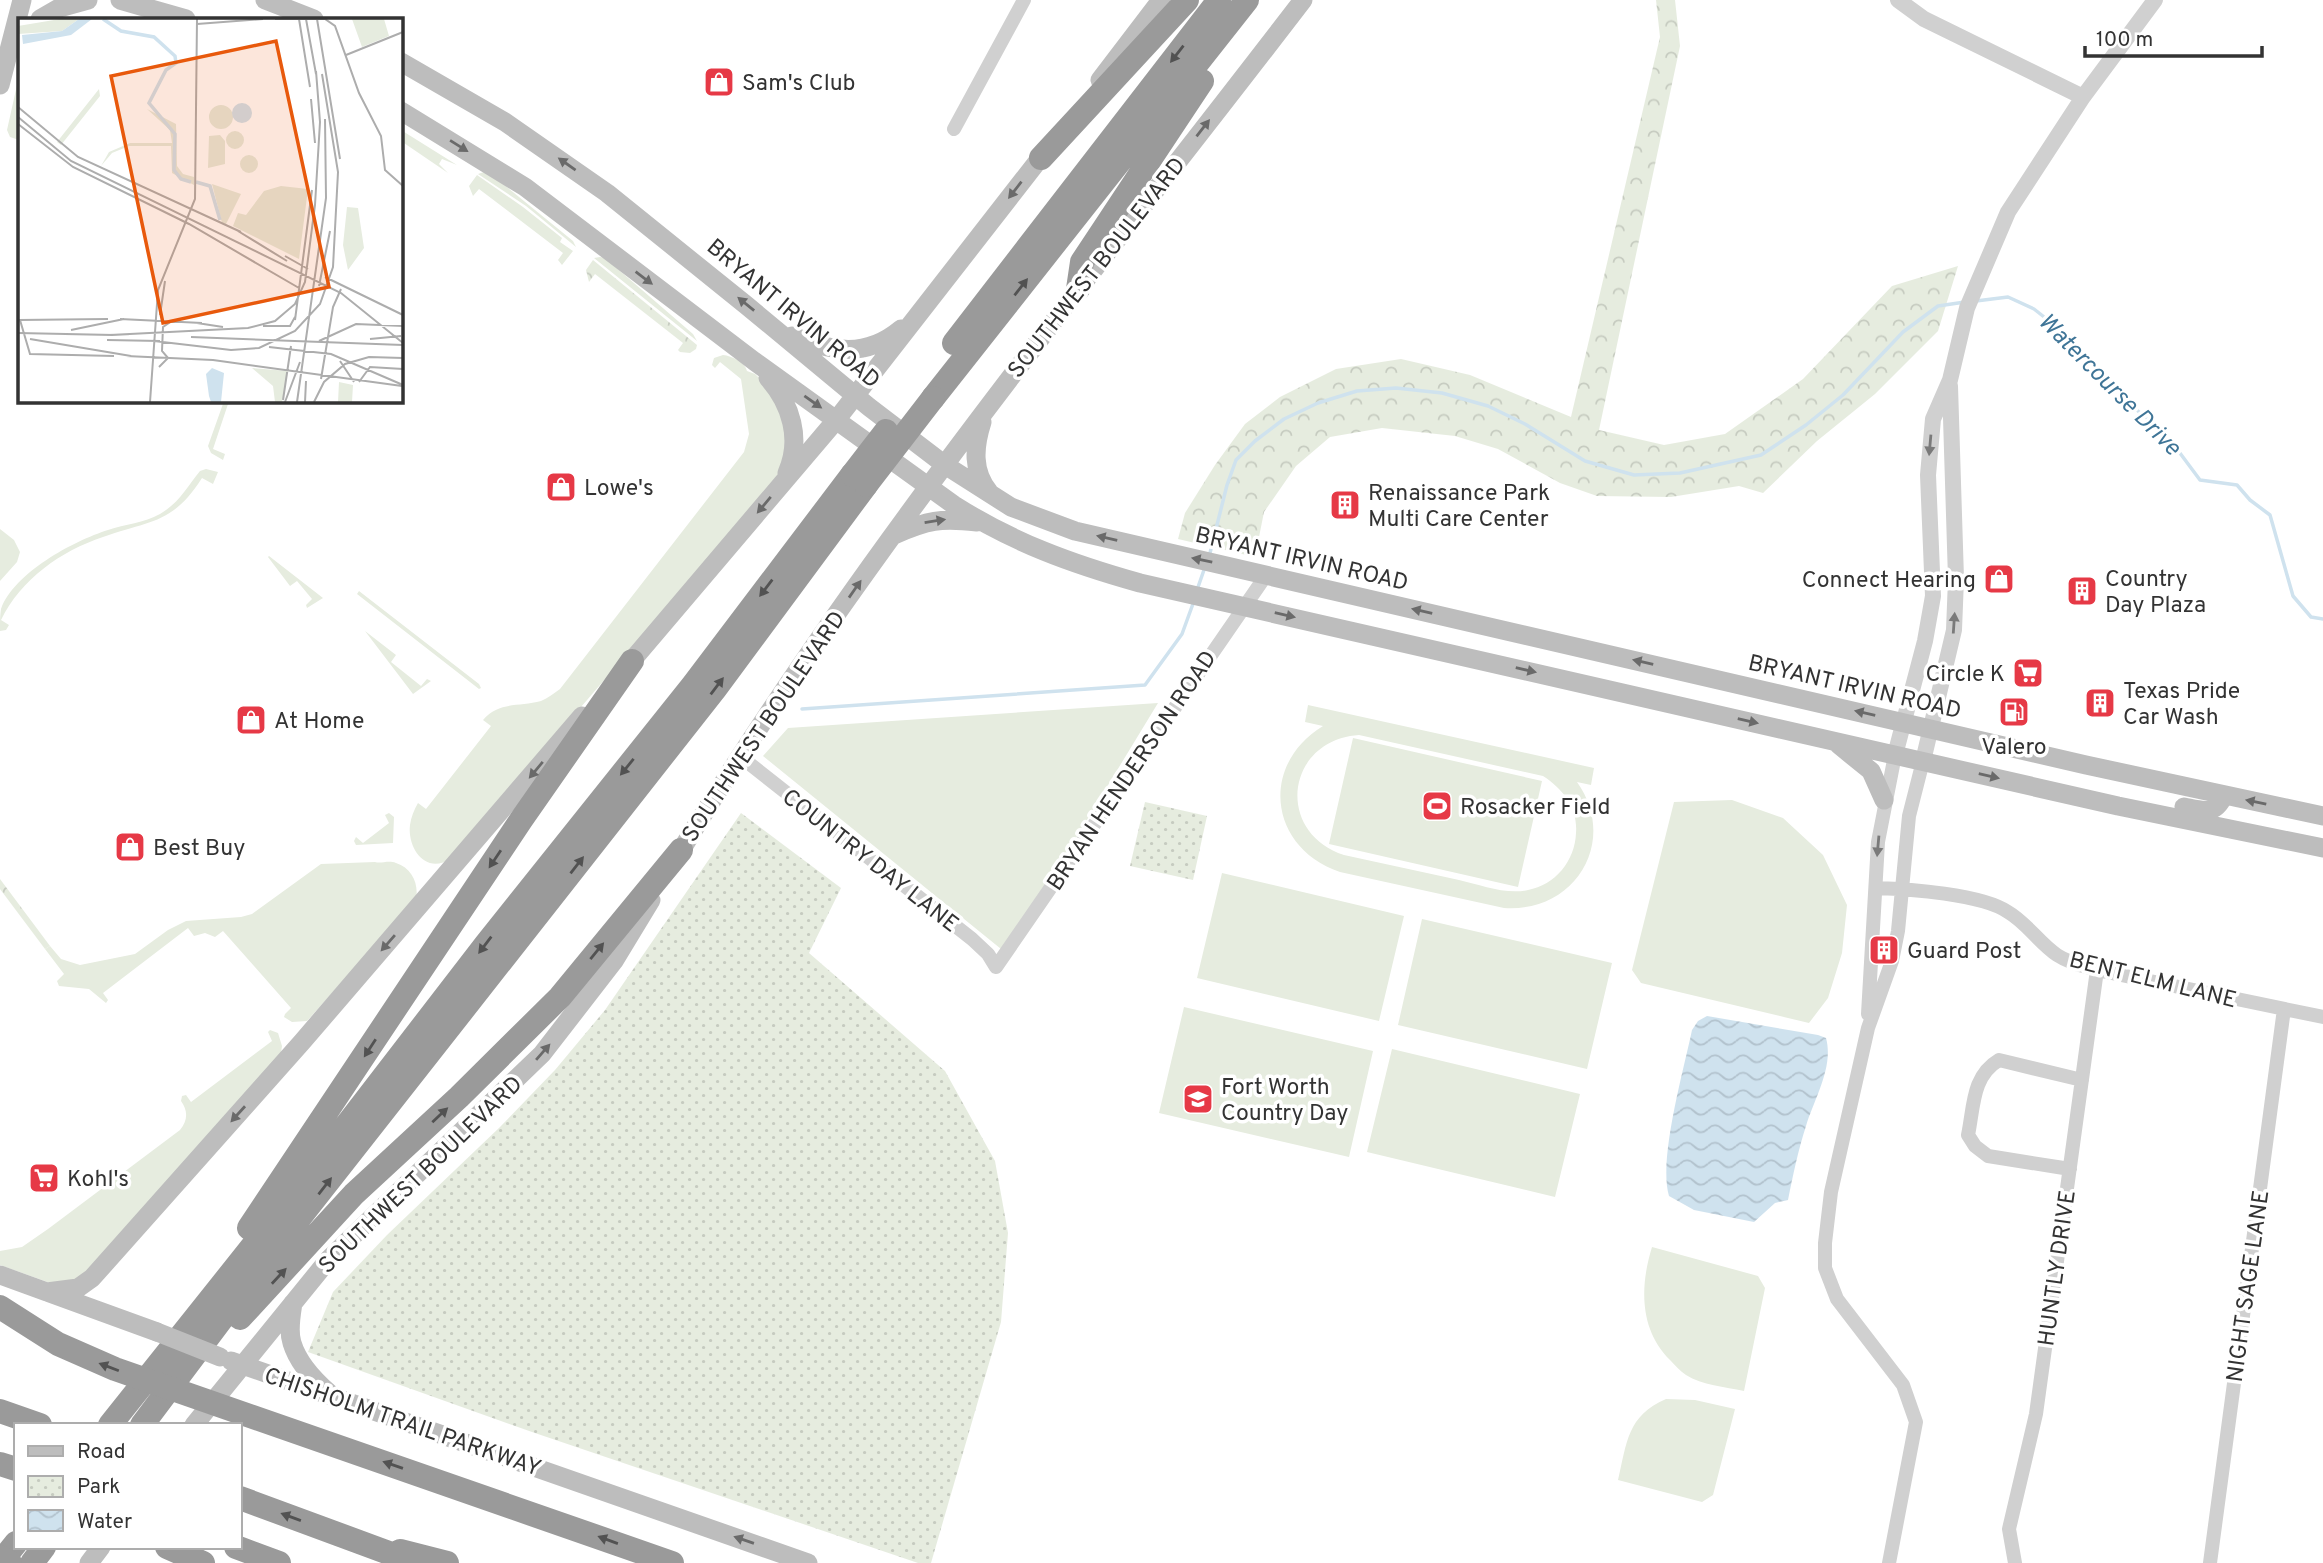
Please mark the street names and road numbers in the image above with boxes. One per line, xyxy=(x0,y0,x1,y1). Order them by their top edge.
street label: SOUTHWEST BOULEVARD xyxy=(1003,152,1193,385)
street label: BRYANT IRVIN ROAD xyxy=(700,234,885,396)
street label: BRYANT IRVIN ROAD xyxy=(1192,522,1411,599)
street label: SOUTHWEST BOULEVARD xyxy=(677,606,853,848)
street label: BRYAN HENDERSON ROAD xyxy=(1042,646,1224,897)
street label: BRYANT IRVIN ROAD xyxy=(1745,650,1964,727)
street label: COUNTRY DAY LANE xyxy=(775,784,964,940)
street label: BENT ELM LANE xyxy=(2066,947,2239,1016)
street label: SOUTHWEST BOULEVARD xyxy=(314,1071,530,1281)
street label: HUNTLY DRIVE xyxy=(2033,1189,2084,1348)
street label: NIGHT SAGE LANE xyxy=(2222,1189,2277,1384)
street label: CHISHOLM TRAIL PARKWAY xyxy=(260,1362,544,1484)

